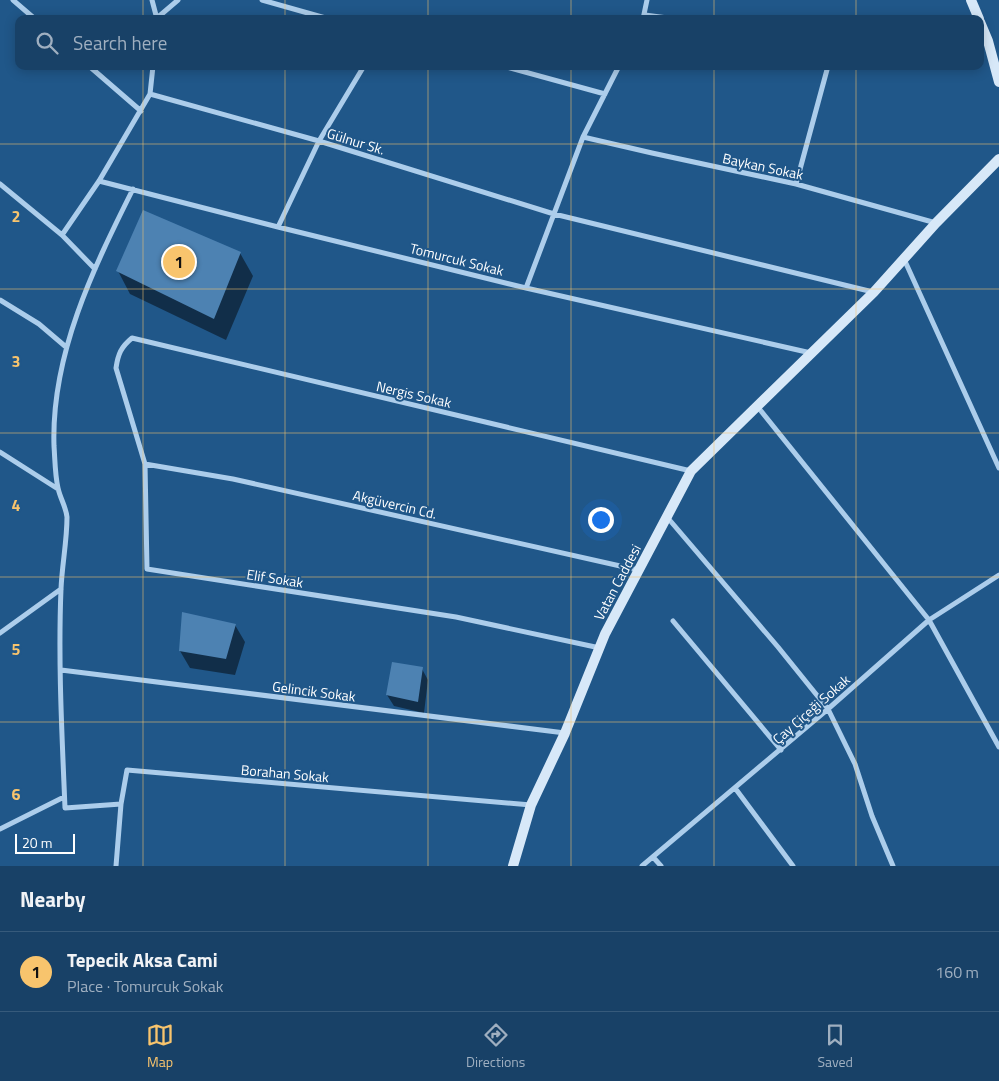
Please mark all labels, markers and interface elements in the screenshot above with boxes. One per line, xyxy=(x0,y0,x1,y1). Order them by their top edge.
search box xyxy=(15,15,984,70)
text: Search here xyxy=(73,28,167,57)
icon: search xyxy=(33,29,61,57)
street label: Gülnur Sk. xyxy=(324,122,388,160)
street label: Baykan Sokak xyxy=(721,147,806,185)
text: 2 xyxy=(12,204,20,228)
street label: Tomurcuk Sokak xyxy=(408,237,506,281)
pin: 1 xyxy=(163,243,195,281)
text: 3 xyxy=(12,349,20,373)
street label: Nergis Sokak xyxy=(374,375,454,413)
street label: Akgüvercin Cd. xyxy=(351,484,439,524)
text: 4 xyxy=(12,493,21,517)
your location xyxy=(588,507,614,533)
street label: Vatan Caddesi xyxy=(588,540,646,624)
street label: Elif Sokak xyxy=(245,563,305,593)
text: 5 xyxy=(12,637,21,661)
street label: Çay Çiçeği Sokak xyxy=(768,669,855,749)
street label: Gelincik Sokak xyxy=(271,675,357,707)
street label: Borahan Sokak xyxy=(240,759,330,787)
text: 6 xyxy=(12,782,21,806)
scale bar xyxy=(15,831,75,854)
text: 20 m xyxy=(22,832,52,853)
text: Nearby xyxy=(20,883,85,915)
text: Tepecik Aksa Cami xyxy=(67,945,218,974)
text: 1 xyxy=(32,960,40,984)
text: 160 m xyxy=(935,960,979,984)
text: Place · Tomurcuk Sokak xyxy=(67,974,223,998)
tab: Map xyxy=(146,1021,174,1072)
tab: Directions xyxy=(466,1021,525,1072)
tab: Saved xyxy=(817,1021,853,1072)

